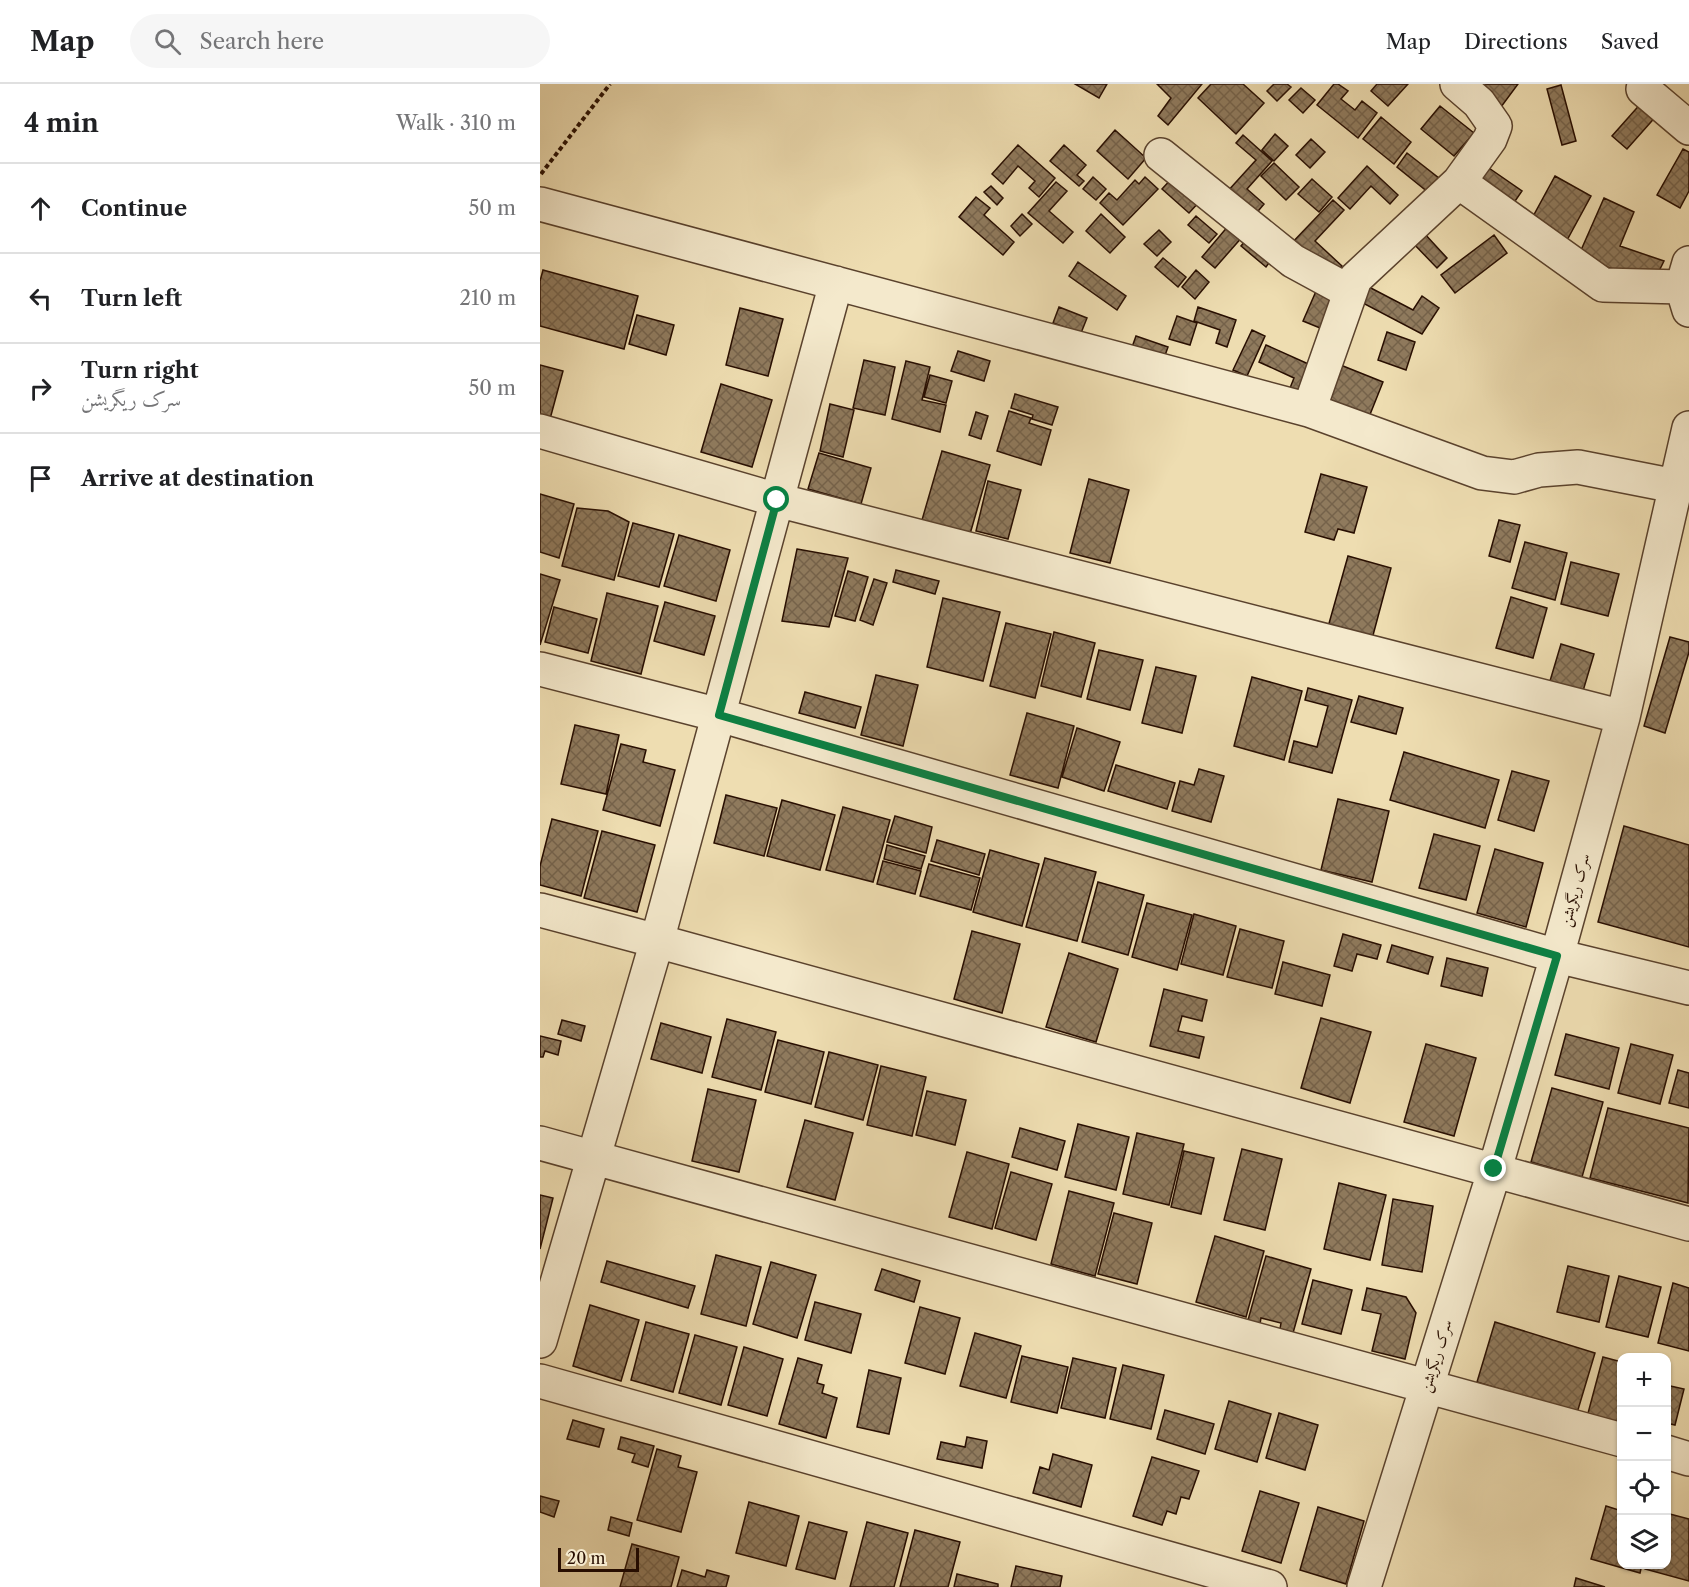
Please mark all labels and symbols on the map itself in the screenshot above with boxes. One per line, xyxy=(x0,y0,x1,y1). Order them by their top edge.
route start xyxy=(763,486,789,512)
street label: سرک ریگریشن xyxy=(1556,851,1594,929)
route end xyxy=(1480,1155,1506,1181)
street label: سرک ریگریشن xyxy=(1415,1317,1457,1395)
scale bar xyxy=(558,1545,639,1572)

